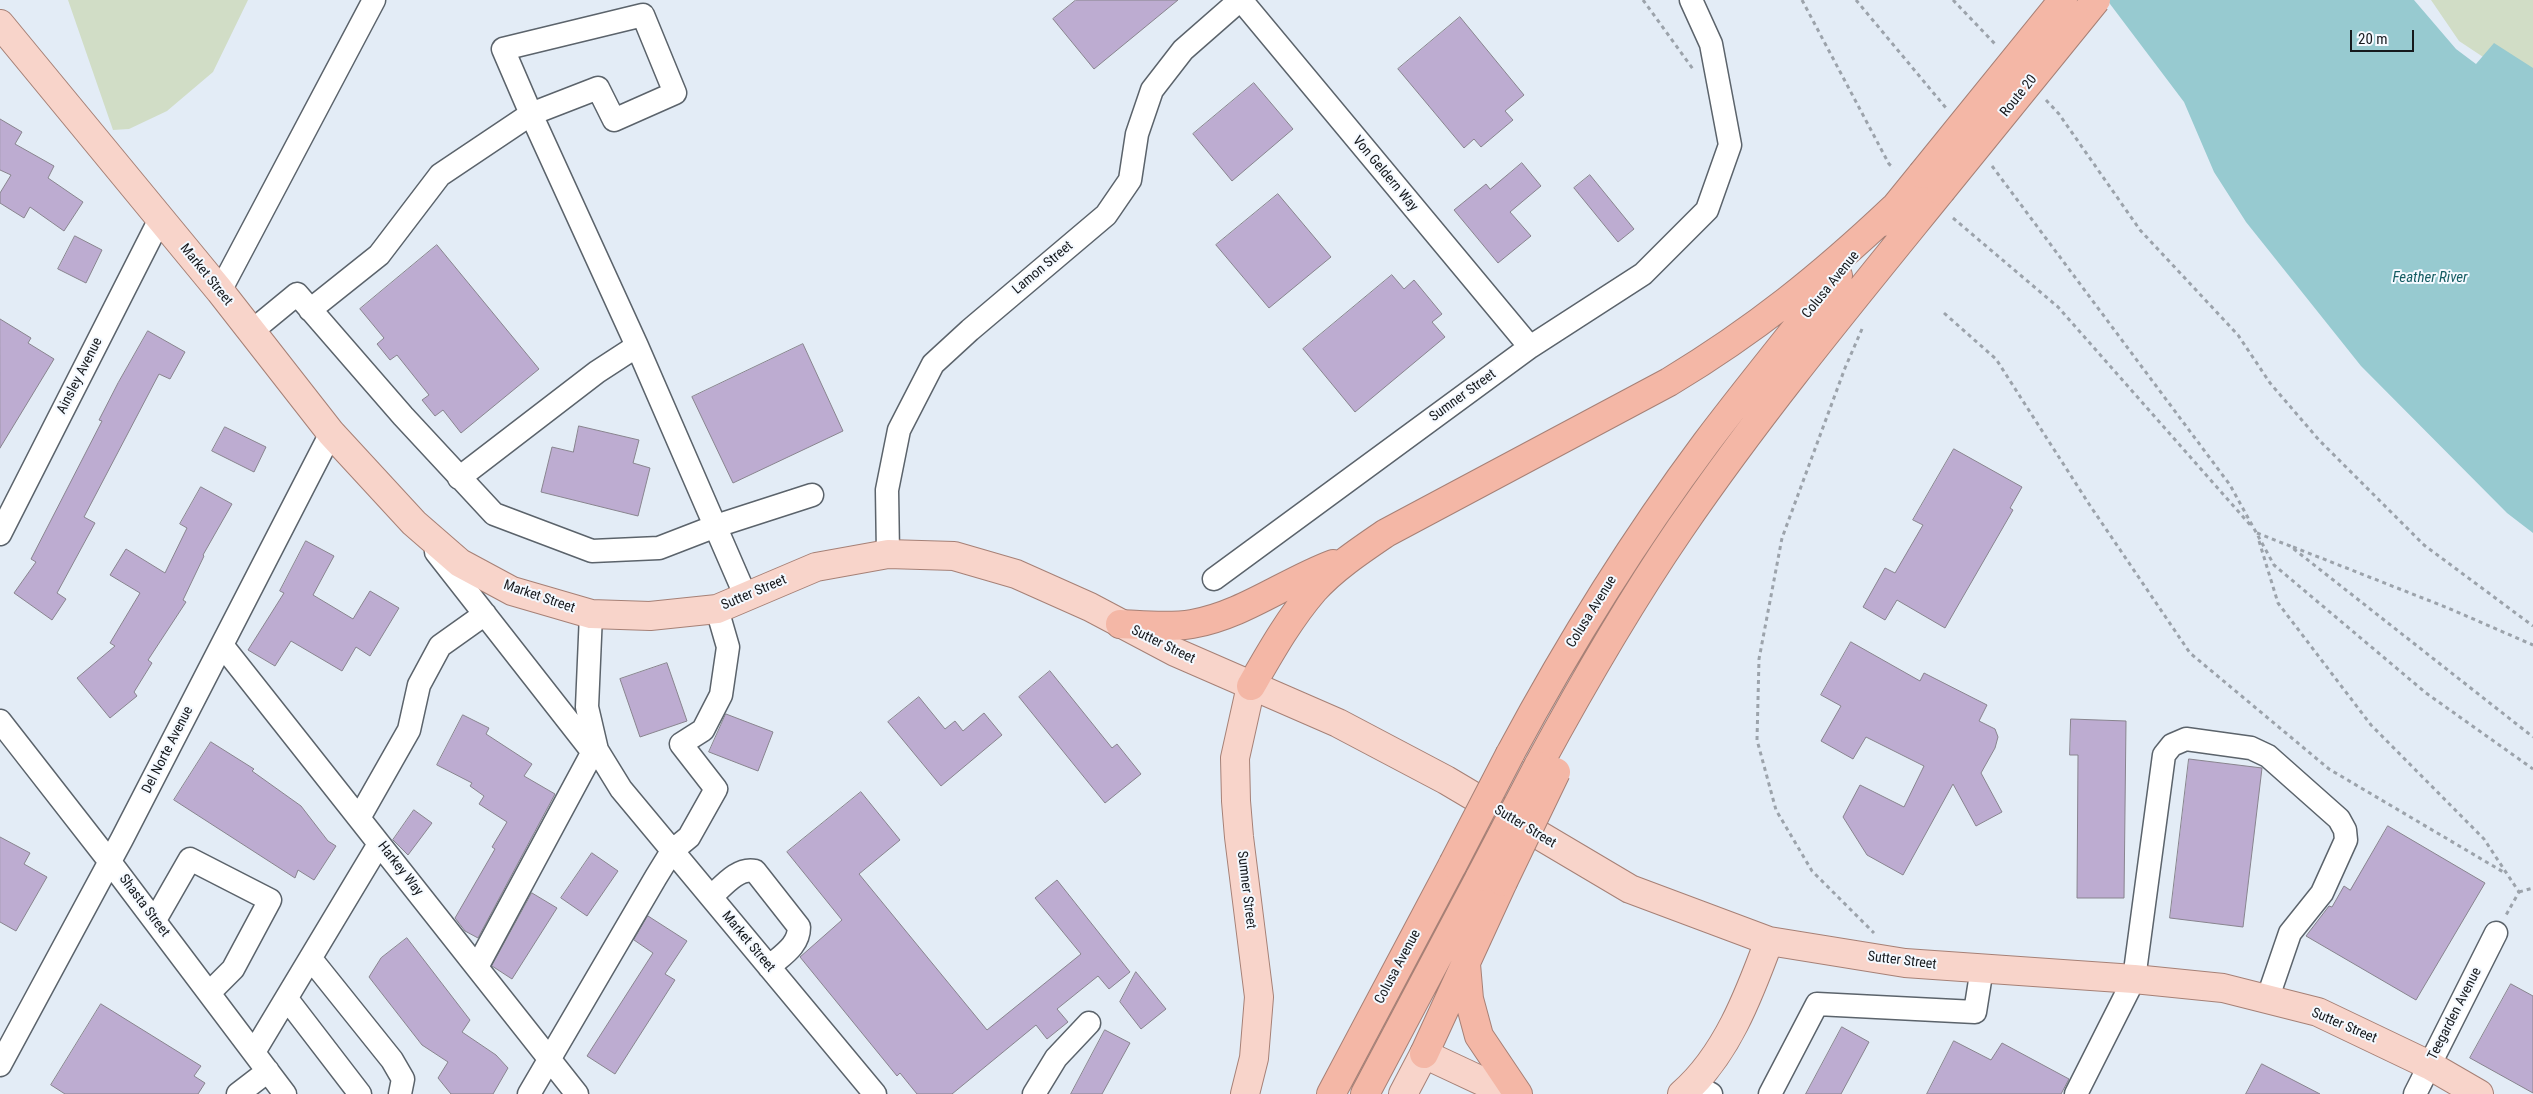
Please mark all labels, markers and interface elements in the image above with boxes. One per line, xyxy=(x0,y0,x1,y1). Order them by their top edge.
scale bar xyxy=(2353,20,2417,52)
text: 20 m xyxy=(2358,30,2388,48)
street label: Route 20 xyxy=(1997,72,2041,120)
street label: Von Geldern Way xyxy=(1349,133,1421,215)
street label: Lamon Street xyxy=(1009,238,1077,298)
street label: Market Street xyxy=(176,241,236,309)
street label: Colusa Avenue xyxy=(1799,248,1863,322)
water label: Feather River xyxy=(2392,269,2468,287)
street label: Ainsley Avenue xyxy=(54,335,106,417)
street label: Sumner Street xyxy=(1426,366,1500,426)
street label: Sutter Street xyxy=(719,572,789,614)
street label: Colusa Avenue xyxy=(1563,573,1621,651)
street label: Market Street xyxy=(501,577,577,617)
street label: Sutter Street xyxy=(1128,622,1198,668)
street label: Del Norte Avenue xyxy=(139,704,197,796)
street label: Sutter Street xyxy=(1491,802,1559,852)
street label: Harkey Way xyxy=(374,839,426,899)
street label: Sumner Street xyxy=(1233,850,1259,930)
street label: Shasta Street xyxy=(115,871,173,941)
street label: Market Street xyxy=(718,908,778,976)
street label: Colusa Avenue xyxy=(1371,927,1425,1007)
street label: Sutter Street xyxy=(1867,948,1937,974)
street label: Teegarden Avenue xyxy=(2425,965,2485,1063)
street label: Sutter Street xyxy=(2309,1005,2379,1047)

